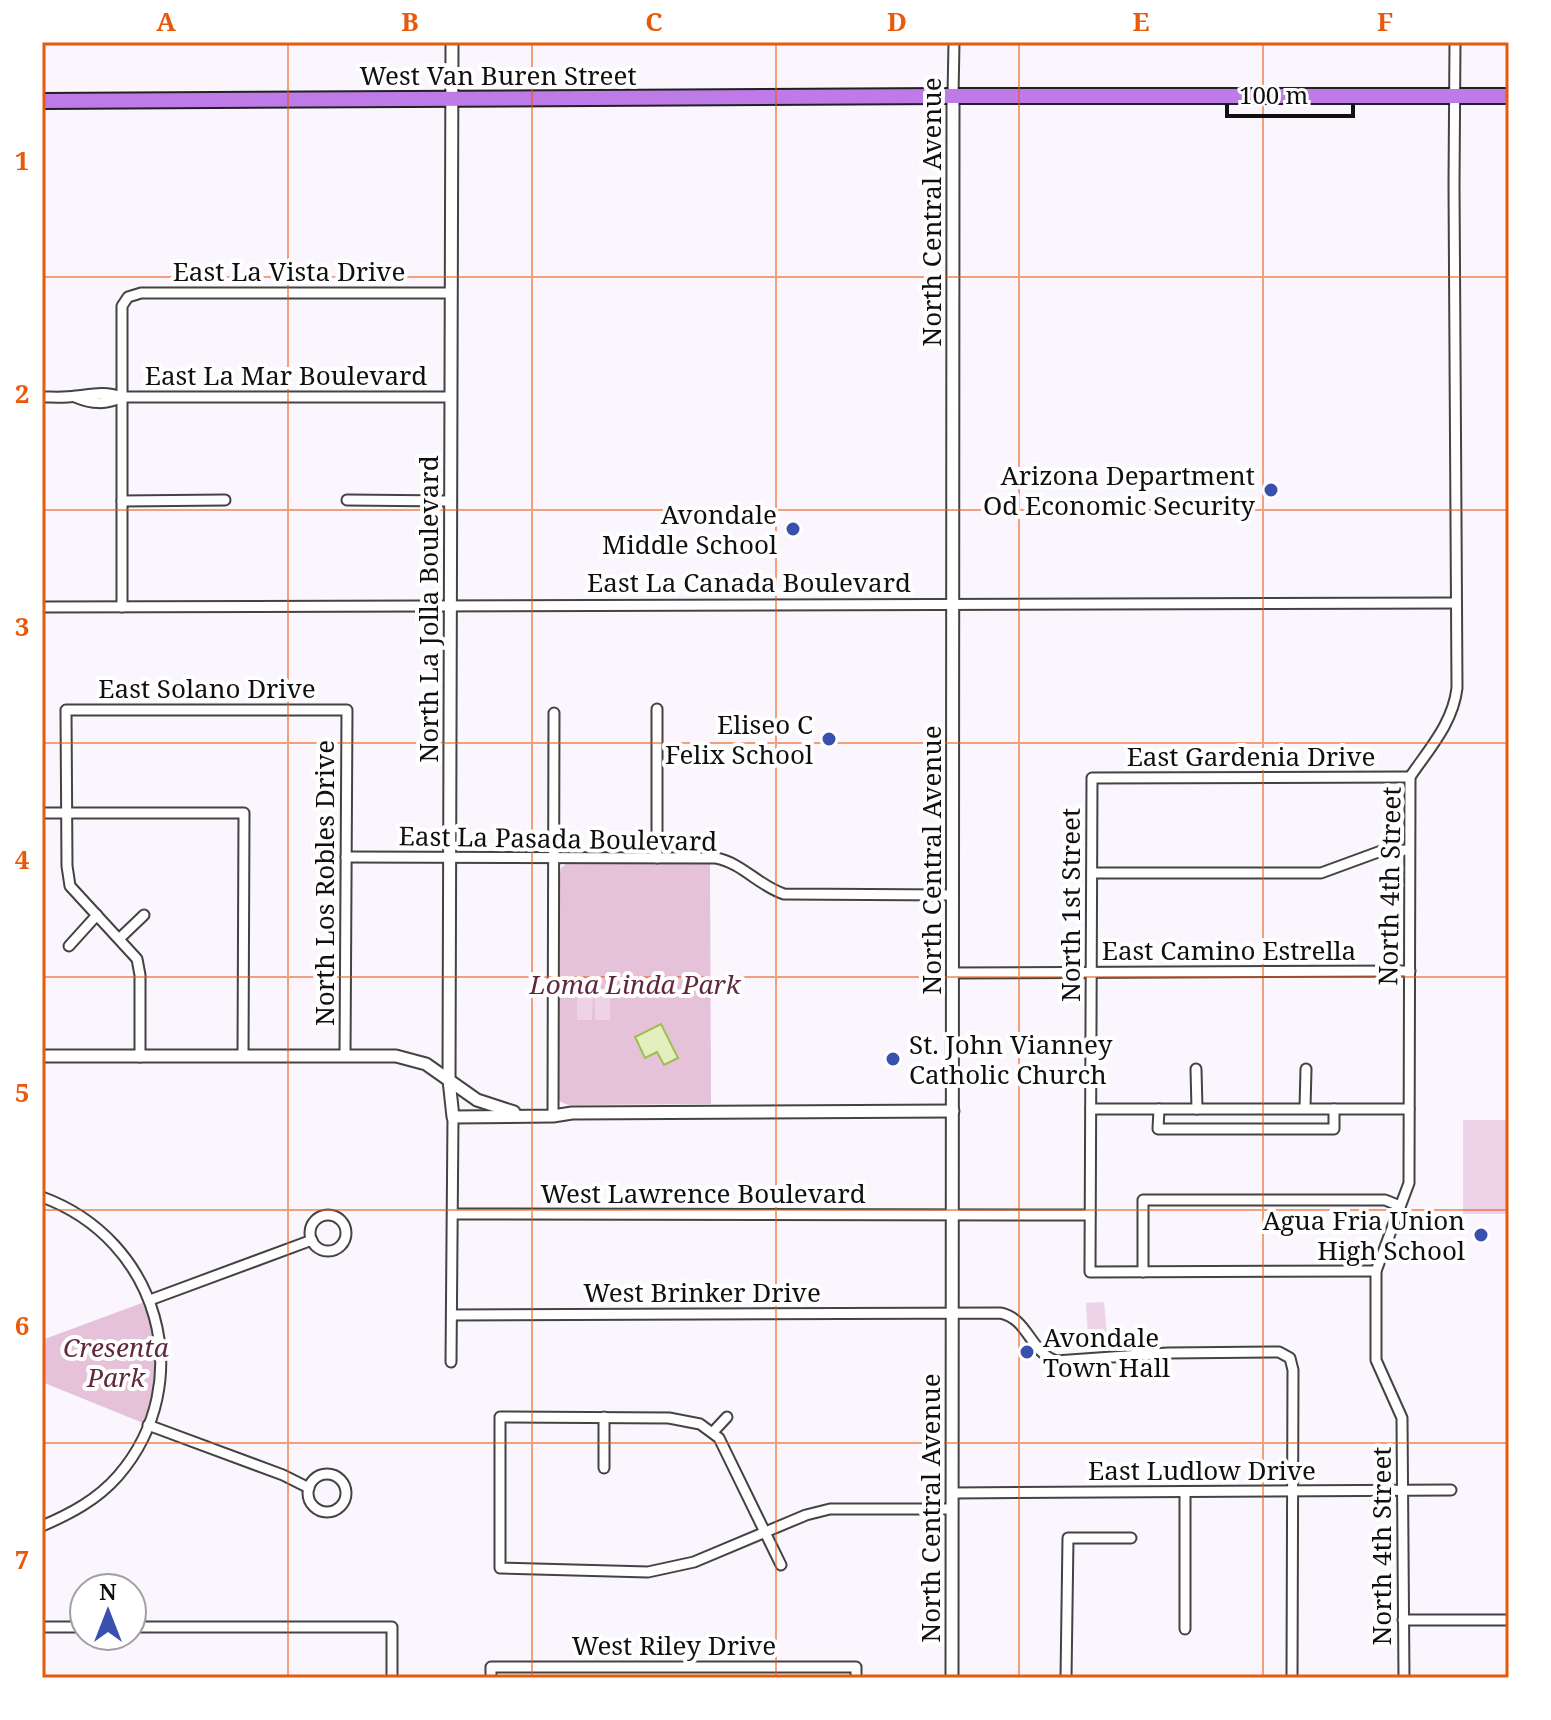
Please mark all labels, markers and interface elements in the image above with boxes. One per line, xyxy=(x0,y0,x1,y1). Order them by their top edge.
text: A xyxy=(156,3,176,39)
text: B xyxy=(401,3,419,39)
text: C xyxy=(645,3,663,39)
text: D xyxy=(887,3,907,39)
text: E xyxy=(1133,3,1150,39)
text: F xyxy=(1377,3,1393,39)
street label: West Van Buren Street xyxy=(359,57,637,93)
scale bar xyxy=(1227,68,1353,118)
street label: North Central Avenue xyxy=(913,77,949,347)
text: 100 m xyxy=(1239,78,1308,111)
text: 1 xyxy=(15,142,29,178)
street label: East La Vista Drive xyxy=(173,253,405,289)
street label: East La Mar Boulevard xyxy=(145,357,427,393)
text: 2 xyxy=(15,375,29,411)
street label: North La Jolla Boulevard xyxy=(410,455,446,763)
place label: Arizona Department Od Economic Security xyxy=(983,457,1255,523)
marker: Arizona Department Od Economic Security xyxy=(1262,481,1280,499)
place label: Avondale Middle School xyxy=(602,496,777,562)
marker: Avondale Middle School xyxy=(784,520,802,538)
street label: East La Canada Boulevard xyxy=(587,564,911,600)
text: 3 xyxy=(15,608,29,644)
street label: East Solano Drive xyxy=(98,670,316,706)
place label: Eliseo C Felix School xyxy=(665,706,813,772)
street label: North Central Avenue xyxy=(913,725,949,995)
marker: Eliseo C Felix School xyxy=(820,730,838,748)
street label: East Gardenia Drive xyxy=(1127,738,1375,774)
street label: North Los Robles Drive xyxy=(306,740,342,1026)
street label: North 4th Street xyxy=(1369,786,1409,986)
street label: North 1st Street xyxy=(1052,808,1088,1002)
street label: East La Pasada Boulevard xyxy=(398,817,718,859)
text: 4 xyxy=(15,841,30,877)
street label: East Camino Estrella xyxy=(1102,932,1356,968)
park label: Loma Linda Park xyxy=(529,966,742,1002)
place label: St. John Vianney Catholic Church xyxy=(909,1026,1113,1092)
marker: St. John Vianney Catholic Church xyxy=(884,1050,902,1068)
text: 5 xyxy=(15,1074,29,1110)
street label: West Lawrence Boulevard xyxy=(540,1175,866,1211)
place label: Agua Fria Union High School xyxy=(1262,1202,1465,1268)
marker: Agua Fria Union High School xyxy=(1472,1226,1490,1244)
street label: West Brinker Drive xyxy=(583,1274,821,1310)
text: 6 xyxy=(15,1307,29,1343)
place label: Avondale Town Hall xyxy=(1043,1319,1170,1385)
park label: Cresenta Park xyxy=(63,1329,169,1395)
marker: Avondale Town Hall xyxy=(1018,1343,1036,1361)
street label: North Central Avenue xyxy=(912,1373,948,1643)
street label: North 4th Street xyxy=(1363,1447,1399,1645)
street label: East Ludlow Drive xyxy=(1088,1452,1316,1488)
text: 7 xyxy=(15,1541,29,1577)
north arrow xyxy=(68,1572,148,1652)
text: N xyxy=(99,1576,117,1606)
street label: West Riley Drive xyxy=(572,1627,776,1663)

